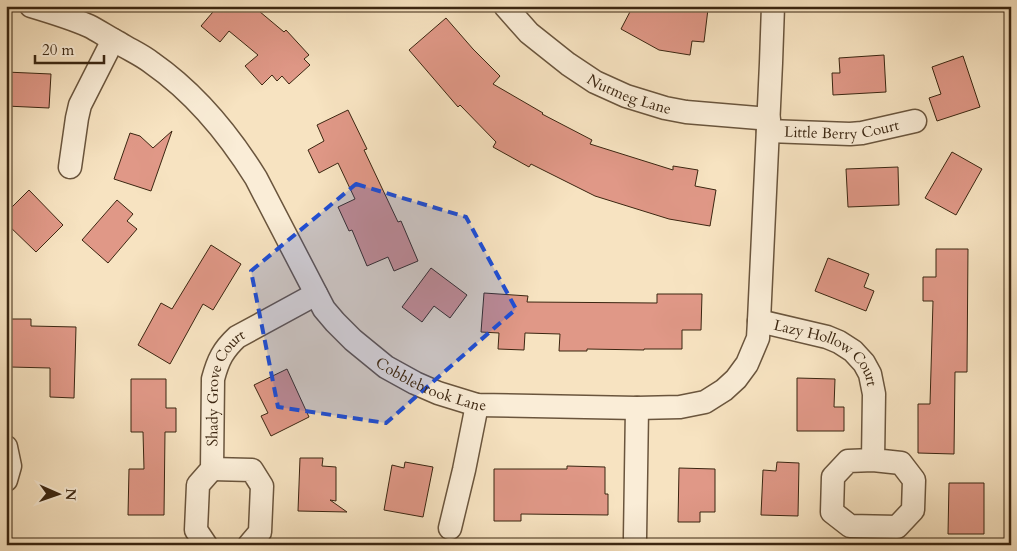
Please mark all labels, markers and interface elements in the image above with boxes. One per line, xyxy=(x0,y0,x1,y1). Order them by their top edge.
scale bar xyxy=(35,32,104,64)
text: 20 m xyxy=(42,40,74,60)
street label: Nutmeg Lane xyxy=(583,69,673,119)
street label: Little Berry Court xyxy=(784,115,901,144)
street label: Lazy Hollow Court xyxy=(772,315,882,388)
street label: Shady Grove Court xyxy=(202,324,249,447)
street label: Cobblebrook Lane xyxy=(371,352,487,415)
north arrow xyxy=(32,468,82,518)
text: N xyxy=(61,488,80,501)

